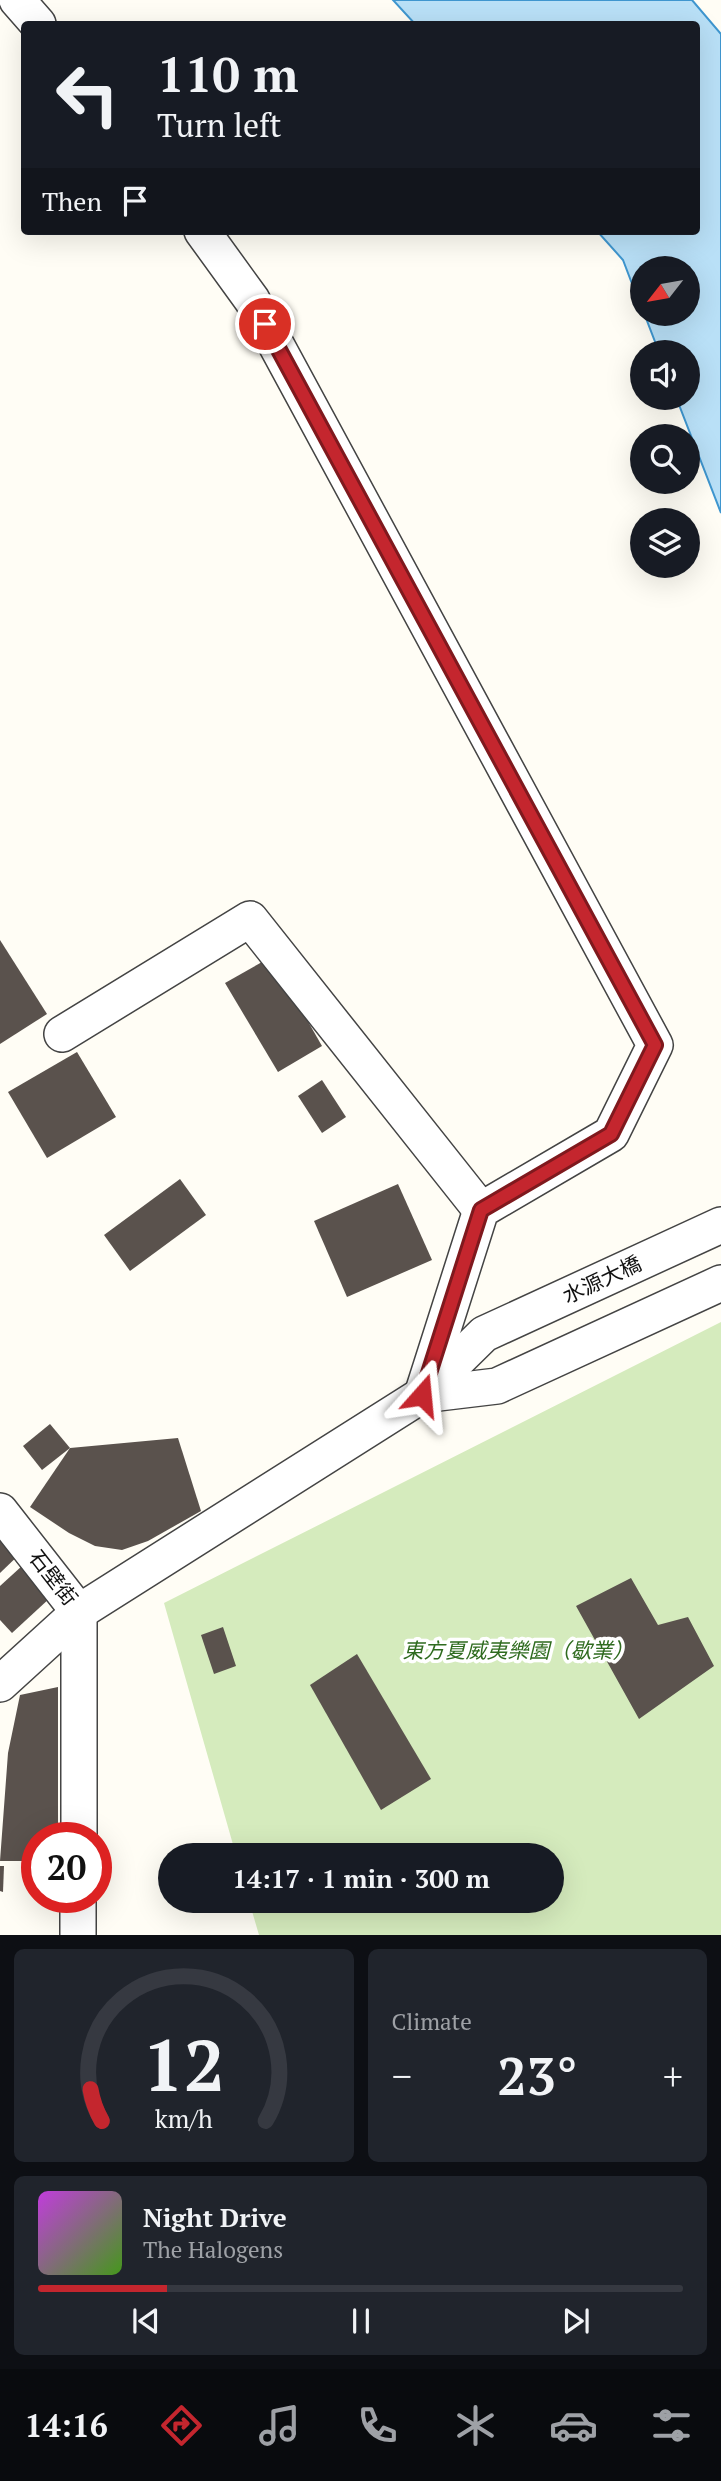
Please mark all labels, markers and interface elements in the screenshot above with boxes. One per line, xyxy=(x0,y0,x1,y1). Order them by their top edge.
text: 110 m xyxy=(157,41,299,106)
icon: left xyxy=(42,49,133,140)
text: Turn left xyxy=(157,104,281,146)
icon: arrive xyxy=(116,182,154,220)
text: Then xyxy=(42,184,102,218)
north arrow xyxy=(630,256,700,326)
map controls xyxy=(630,256,700,578)
pin xyxy=(235,294,295,354)
icon: arrive xyxy=(246,305,284,343)
button: sound xyxy=(630,340,700,410)
button: search xyxy=(630,424,700,494)
button: layers xyxy=(630,508,700,578)
street label: 水源大橋 xyxy=(558,1249,646,1310)
position arrow xyxy=(385,1358,459,1432)
street label: 石壁街 xyxy=(23,1544,84,1611)
park label: 東方夏威夷樂園（歇業） xyxy=(403,1636,634,1664)
speed limit sign: 20 xyxy=(21,1822,112,1913)
text: 14:17 · 1 min · 300 m xyxy=(232,1861,490,1895)
text: Climate xyxy=(392,2006,472,2037)
text: 12 xyxy=(143,2016,225,2113)
text: 23° xyxy=(497,2041,577,2110)
text: − xyxy=(392,2051,412,2101)
text: + xyxy=(663,2051,683,2101)
text: km/h xyxy=(155,2102,213,2135)
text: Night Drive xyxy=(143,2200,287,2234)
text: The Halogens xyxy=(143,2234,283,2265)
icon: previous xyxy=(127,2302,165,2340)
icon: pause xyxy=(342,2302,380,2340)
icon: next xyxy=(557,2302,595,2340)
icon: directions xyxy=(157,2401,206,2450)
icon: music xyxy=(255,2401,304,2450)
icon: phone xyxy=(353,2401,402,2450)
icon: climate xyxy=(451,2401,500,2450)
icon: car xyxy=(549,2401,598,2450)
icon: filters xyxy=(647,2401,696,2450)
text: 14:16 xyxy=(25,2404,108,2446)

